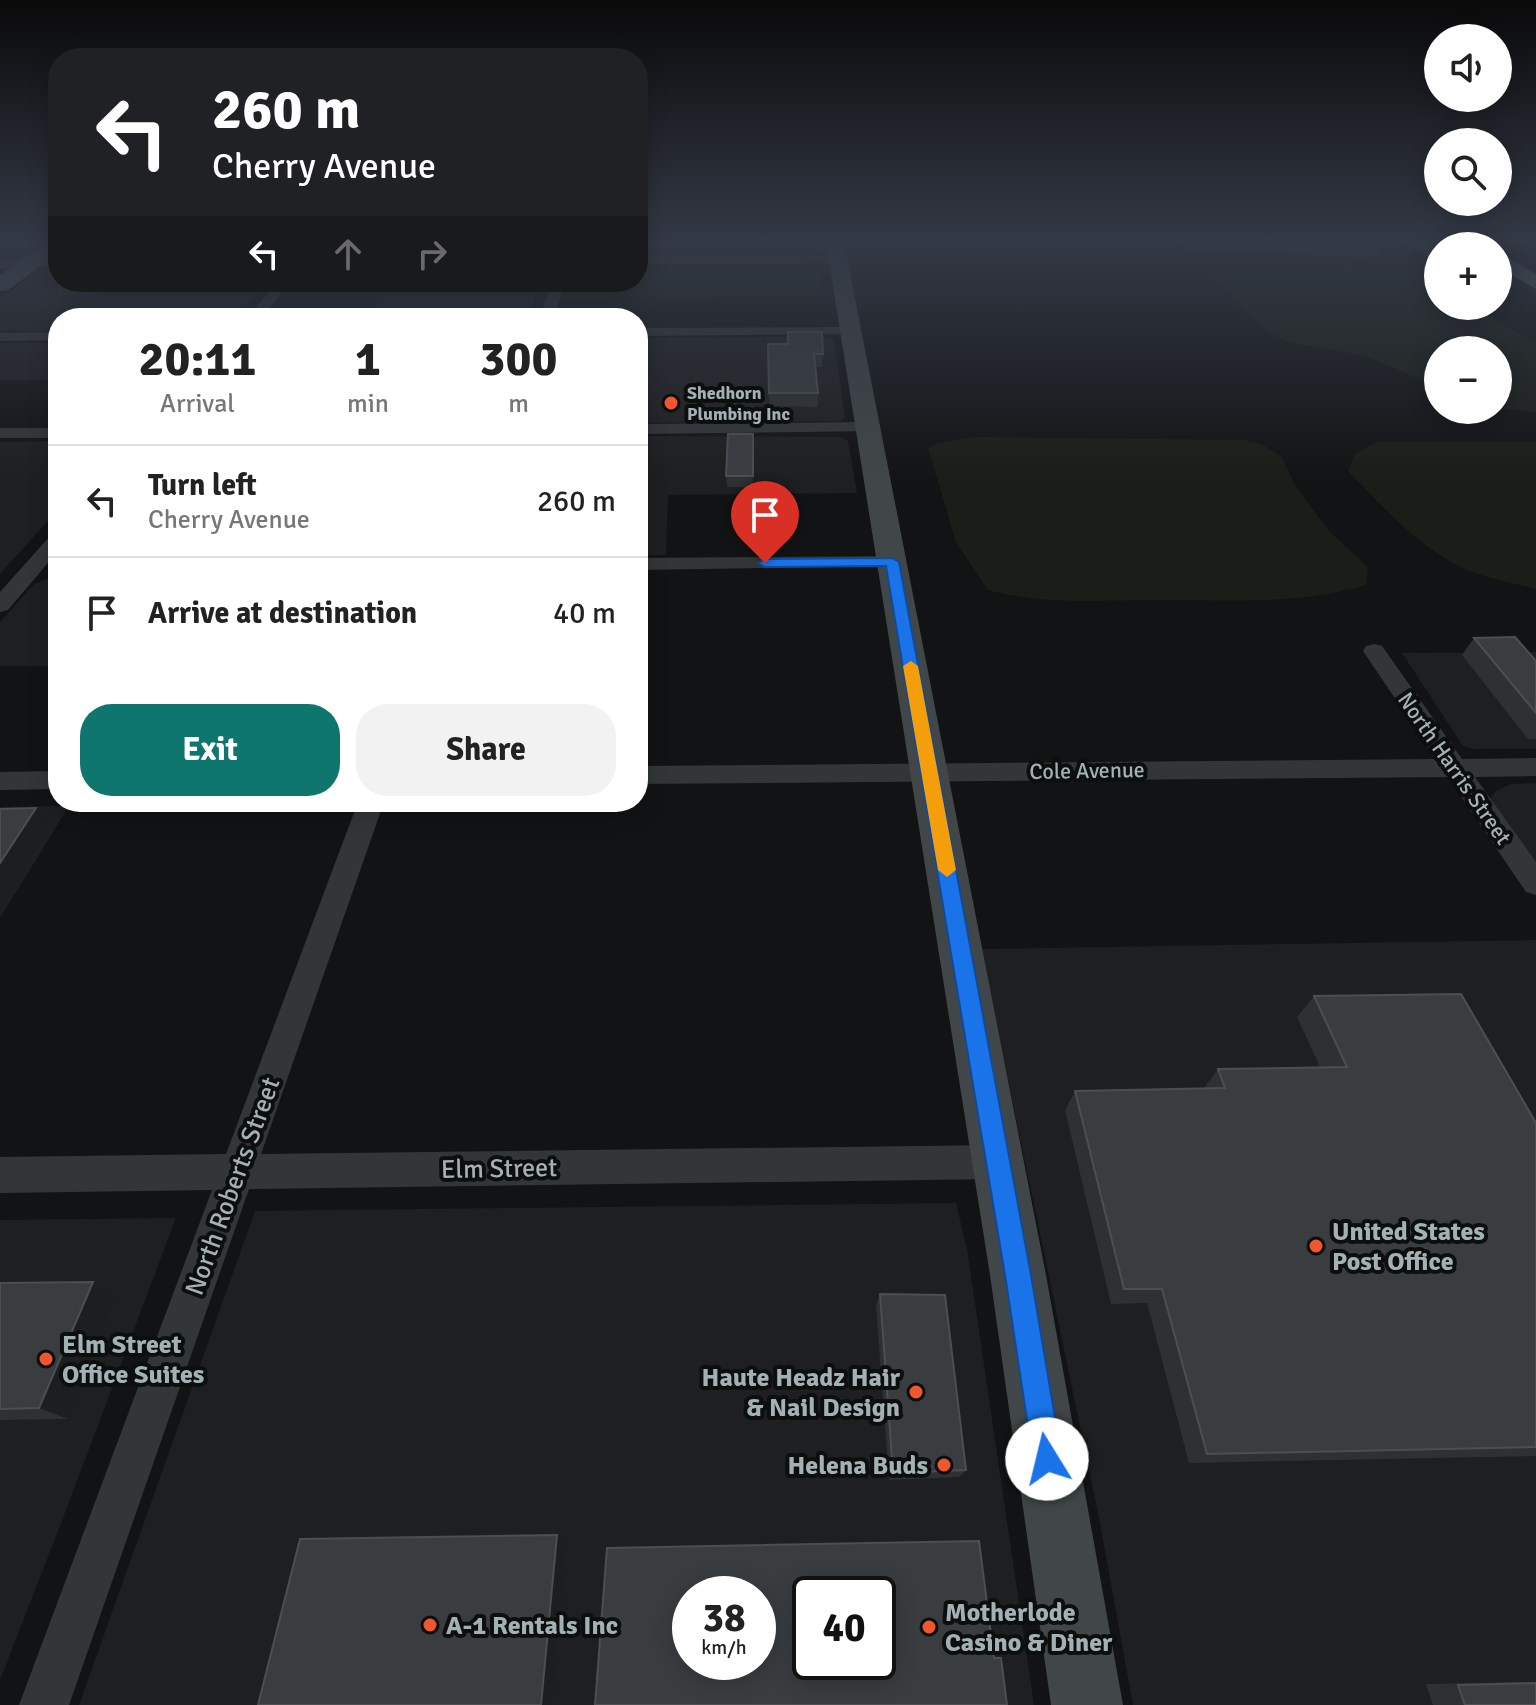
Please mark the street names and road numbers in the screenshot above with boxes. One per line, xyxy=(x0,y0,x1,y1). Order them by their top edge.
street label: North Harris Street xyxy=(1392,687,1517,850)
street label: Cole Avenue xyxy=(1029,756,1145,785)
street label: North Roberts Street xyxy=(179,1073,287,1300)
street label: Elm Street xyxy=(440,1152,558,1186)

